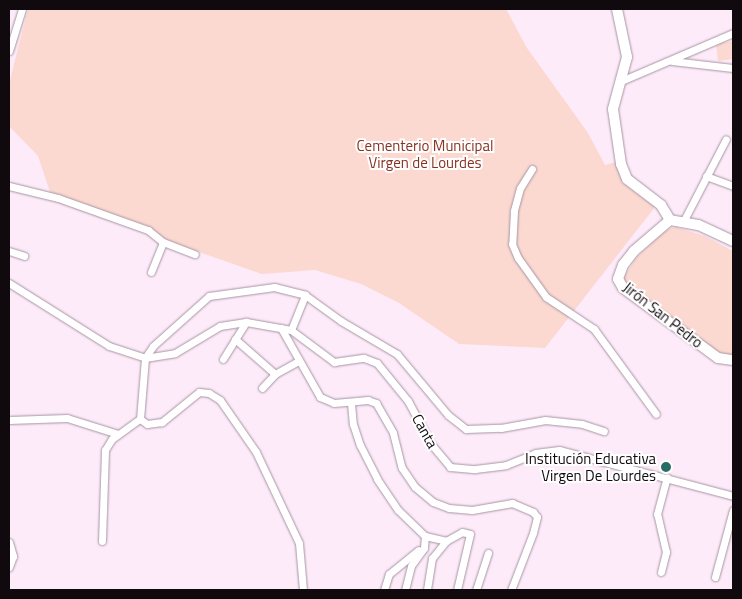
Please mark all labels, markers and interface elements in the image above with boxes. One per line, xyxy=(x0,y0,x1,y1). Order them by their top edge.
park label: Cementerio Municipal Virgen de Lourdes xyxy=(357,136,493,171)
street label: Jirón San Pedro xyxy=(620,278,706,352)
street label: Canta xyxy=(408,411,442,451)
place label: Institución Educativa Virgen De Lourdes xyxy=(525,449,656,484)
marker: Institución Educativa Virgen De Lourdes xyxy=(660,461,672,473)

